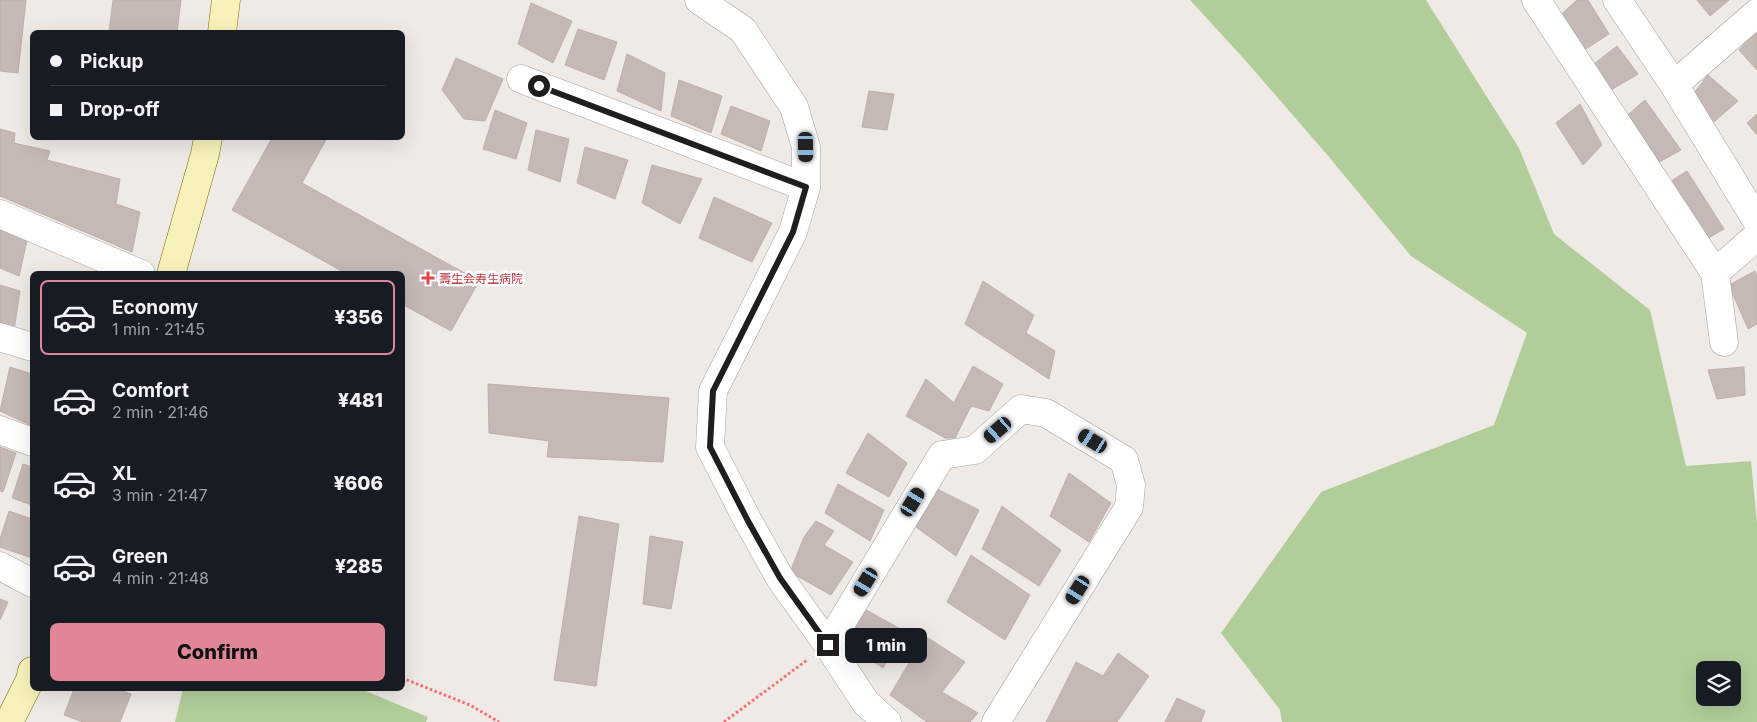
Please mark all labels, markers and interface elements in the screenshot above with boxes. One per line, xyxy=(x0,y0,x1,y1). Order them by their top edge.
text: Pickup xyxy=(80,50,143,73)
route start xyxy=(528,75,550,97)
text: Drop-off xyxy=(80,98,160,121)
car xyxy=(798,132,813,162)
marker: 壽生会寿生病院 xyxy=(421,271,435,285)
place label: 壽生会寿生病院 xyxy=(439,271,523,286)
icon: car xyxy=(52,295,97,340)
text: Economy xyxy=(112,296,198,319)
text: ¥356 xyxy=(335,306,383,329)
text: 1 min · 21:45 xyxy=(112,319,205,339)
icon: car xyxy=(52,378,97,423)
text: Comfort xyxy=(112,379,189,402)
text: ¥481 xyxy=(338,389,383,412)
text: 2 min · 21:46 xyxy=(112,402,208,422)
car xyxy=(981,414,1014,446)
car xyxy=(1076,427,1109,455)
icon: car xyxy=(52,461,97,506)
text: XL xyxy=(112,462,137,485)
text: ¥606 xyxy=(334,472,383,495)
text: 3 min · 21:47 xyxy=(112,485,208,505)
car xyxy=(898,485,927,519)
icon: car xyxy=(52,544,97,589)
text: Green xyxy=(112,545,168,568)
text: ¥285 xyxy=(335,555,383,578)
car xyxy=(851,565,880,599)
text: 4 min · 21:48 xyxy=(112,568,209,588)
car xyxy=(1063,573,1092,607)
button: Confirm xyxy=(50,623,385,681)
callout: 1 min xyxy=(846,628,928,662)
route end xyxy=(817,634,839,656)
text: 1 min xyxy=(866,635,906,655)
map controls xyxy=(1696,661,1741,706)
button: layers xyxy=(1696,661,1741,706)

